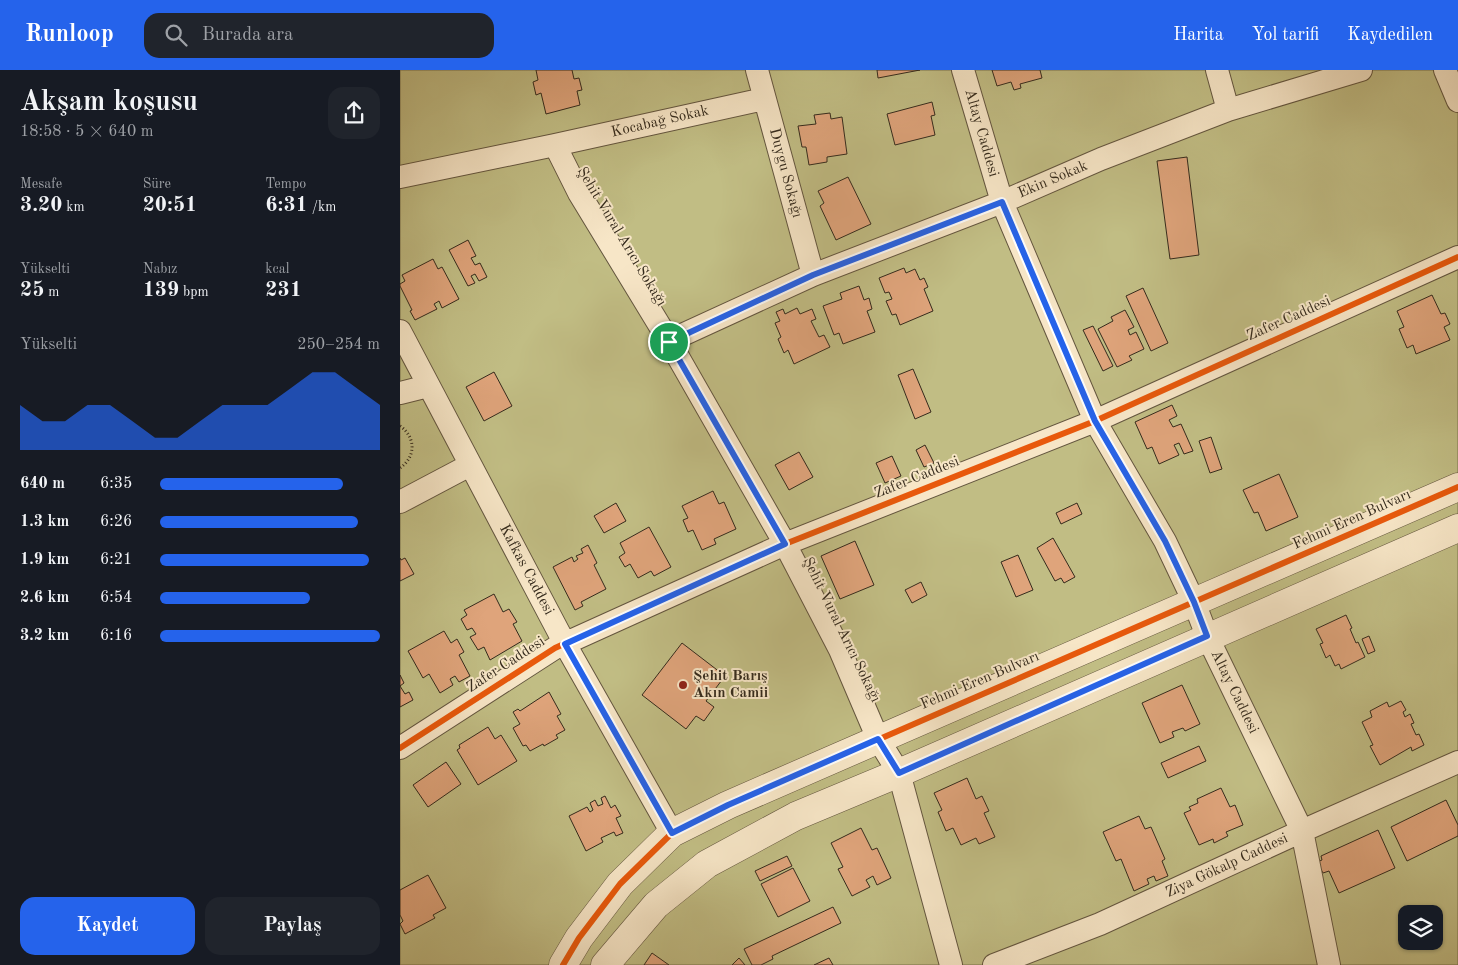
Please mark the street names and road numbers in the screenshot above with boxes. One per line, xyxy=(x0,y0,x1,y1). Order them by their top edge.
street label: Altay Caddesi xyxy=(961,87,1001,179)
street label: Kocabağ Sokak xyxy=(610,103,711,141)
street label: Duygu Sokağı xyxy=(766,127,804,219)
street label: Ekin Sokak xyxy=(1016,159,1090,201)
street label: Şehit Vural Arıcı Sokağı xyxy=(574,165,668,309)
street label: Zafer Caddesi xyxy=(1245,294,1333,344)
street label: Zafer Caddesi xyxy=(872,454,962,502)
street label: Fehmi Eren Bulvarı xyxy=(1291,487,1413,553)
street label: Kafkas Caddesi xyxy=(496,522,556,618)
street label: Şehit Vural Arıcı Sokağı xyxy=(799,555,883,705)
street label: Zafer Caddesi xyxy=(464,634,548,696)
street label: Altay Caddesi xyxy=(1207,648,1261,736)
street label: Fehmi Eren Bulvarı xyxy=(918,649,1042,713)
street label: Ziya Gökalp Caddesi xyxy=(1164,831,1290,901)

